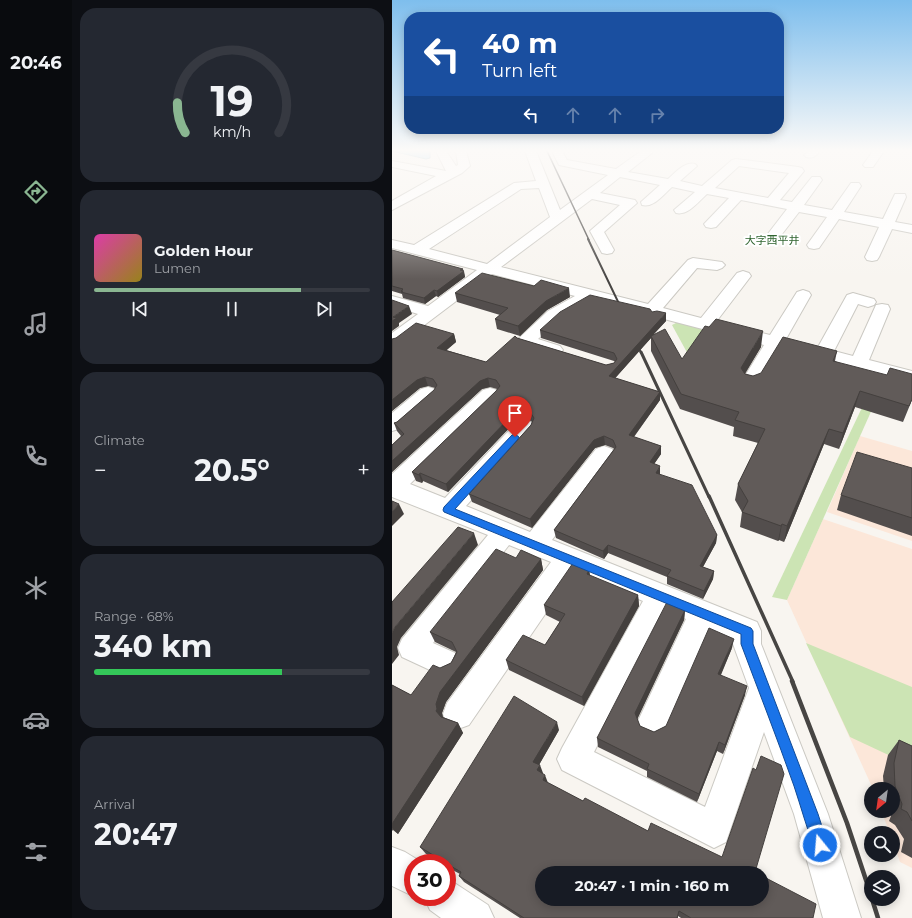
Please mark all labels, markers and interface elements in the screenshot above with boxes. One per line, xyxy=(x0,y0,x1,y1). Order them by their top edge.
text: 40 m xyxy=(482,26,558,60)
icon: left xyxy=(416,28,468,80)
text: 20:46 xyxy=(10,52,62,74)
text: Turn left xyxy=(482,60,557,82)
text: 19 xyxy=(211,76,253,126)
icon: left xyxy=(520,104,542,126)
icon: ahead xyxy=(562,104,584,126)
icon: ahead xyxy=(604,104,626,126)
icon: right xyxy=(646,104,668,126)
text: km/h xyxy=(213,123,251,141)
icon: directions xyxy=(22,178,50,206)
district label: 大字西平井 xyxy=(745,233,800,247)
text: Golden Hour xyxy=(154,241,253,260)
text: Lumen xyxy=(154,260,201,276)
icon: previous xyxy=(129,298,151,320)
icon: pause xyxy=(221,298,243,320)
icon: next xyxy=(313,298,335,320)
icon: music xyxy=(22,310,50,338)
pin xyxy=(498,396,532,437)
icon: arrive xyxy=(504,402,526,424)
text: Climate xyxy=(94,432,145,448)
icon: phone xyxy=(22,442,50,470)
text: 20.5° xyxy=(194,452,270,489)
text: − xyxy=(94,457,107,484)
text: + xyxy=(357,457,370,484)
icon: climate xyxy=(22,574,50,602)
text: Range · 68% xyxy=(94,608,174,624)
text: 340 km xyxy=(94,628,212,665)
icon: car xyxy=(22,706,50,734)
north arrow xyxy=(864,782,900,818)
map controls xyxy=(864,782,900,906)
text: Arrival xyxy=(94,796,135,812)
text: 20:47 xyxy=(94,816,178,853)
position arrow xyxy=(799,824,841,866)
button: search xyxy=(864,826,900,862)
icon: filters xyxy=(22,838,50,866)
speed limit sign: 30 xyxy=(404,854,456,906)
button: layers xyxy=(864,870,900,906)
text: 20:47 · 1 min · 160 m xyxy=(575,876,729,895)

